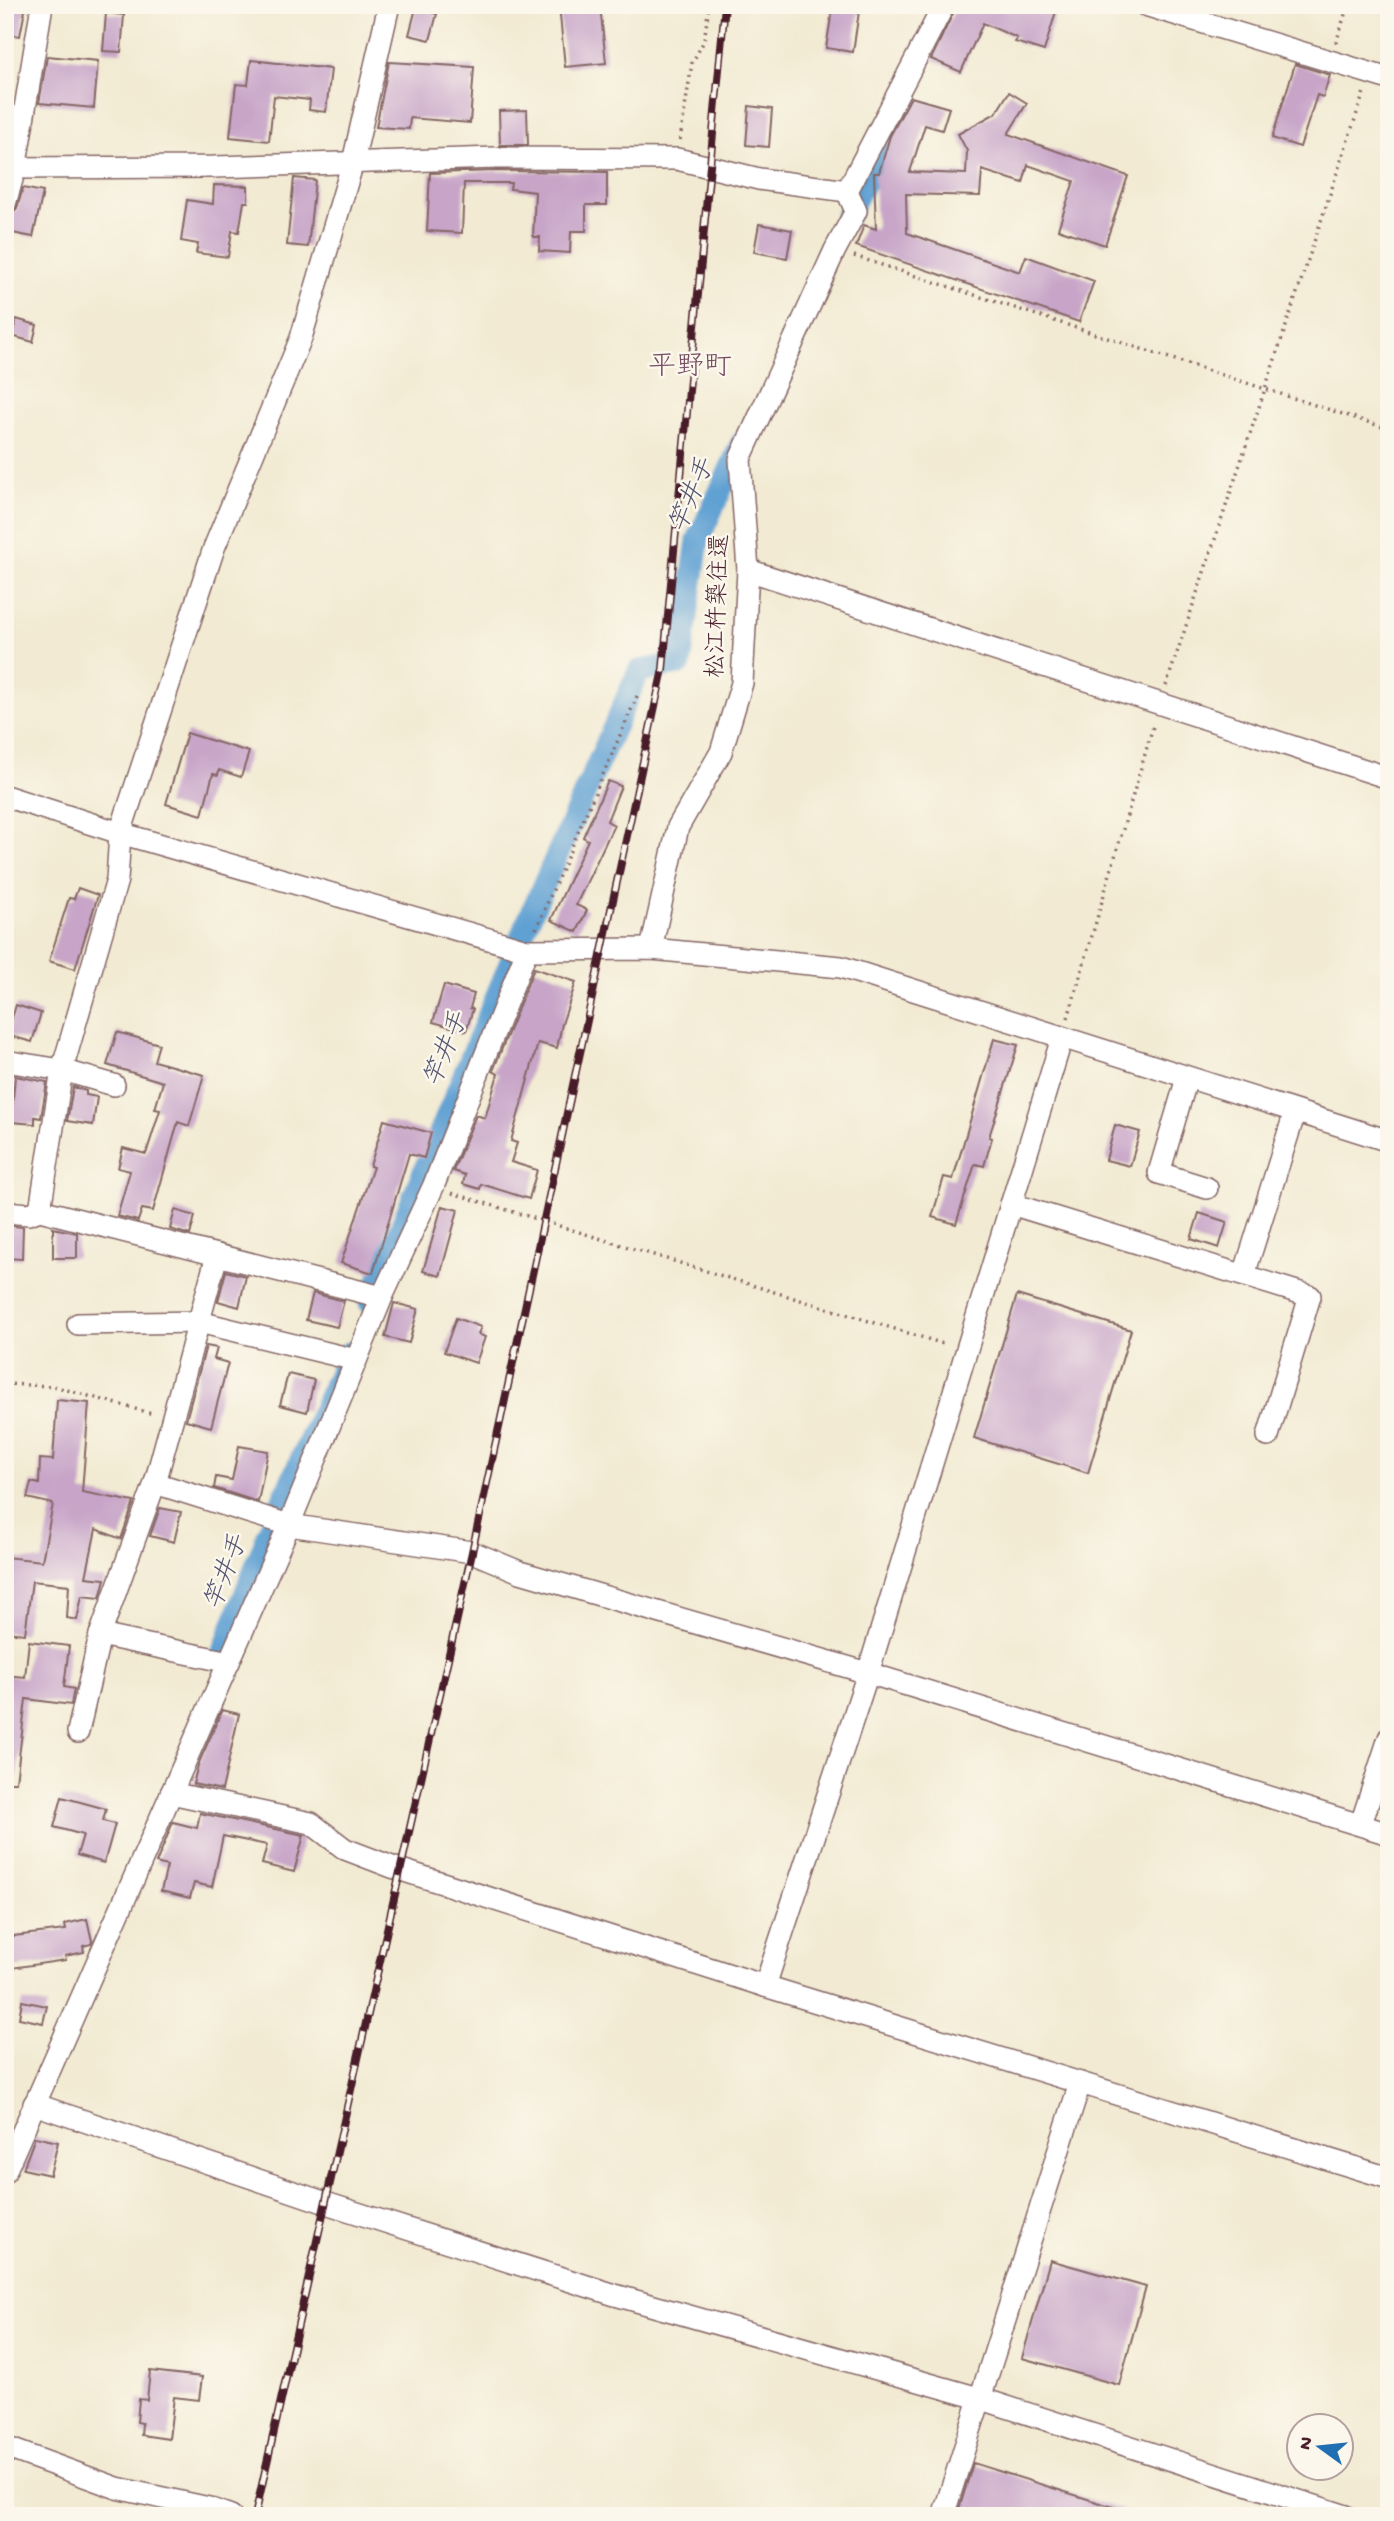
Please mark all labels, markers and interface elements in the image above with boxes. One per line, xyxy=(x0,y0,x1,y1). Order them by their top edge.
district label: 平野町 xyxy=(648,352,732,385)
water label: 竿井手 xyxy=(663,453,724,539)
street label: 松江杵築往還 xyxy=(701,534,737,679)
water label: 竿井手 xyxy=(417,1007,478,1093)
water label: 竿井手 xyxy=(198,1530,257,1616)
north arrow xyxy=(1286,2412,1356,2482)
text: N xyxy=(1294,2435,1320,2452)

